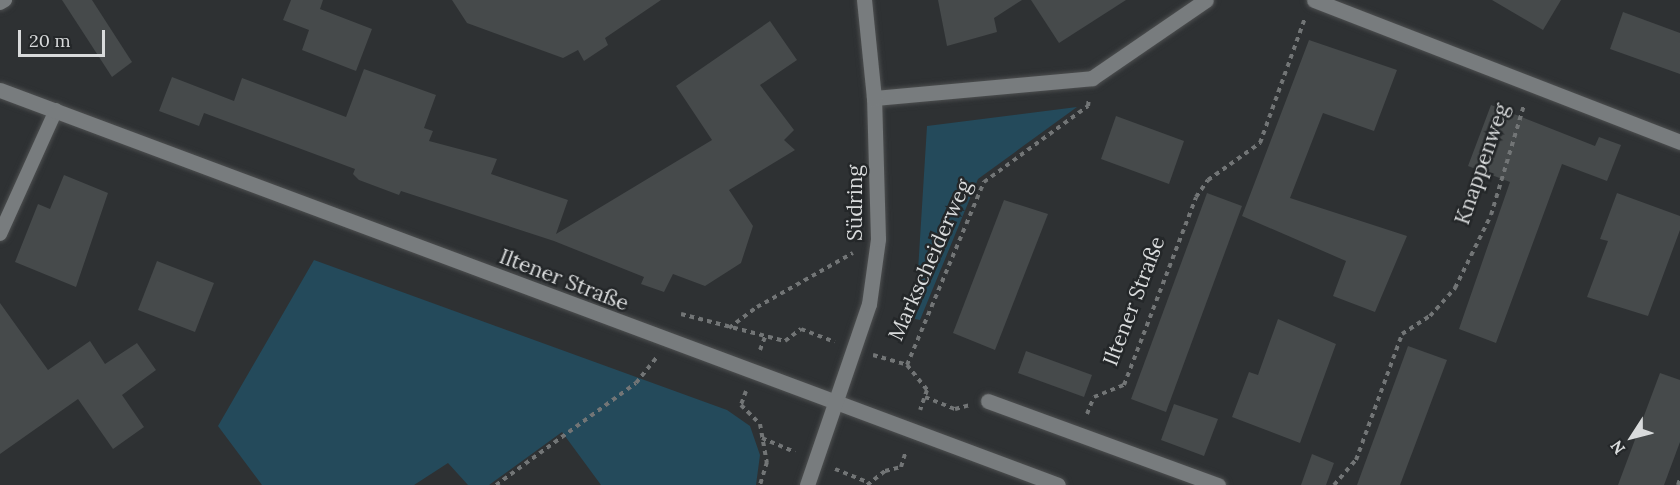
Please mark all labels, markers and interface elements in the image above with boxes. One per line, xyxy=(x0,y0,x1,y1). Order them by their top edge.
scale bar xyxy=(21,18,108,56)
text: 20 m xyxy=(29,29,71,52)
street label: Knappenweg xyxy=(1450,100,1514,228)
street label: Südring xyxy=(842,165,868,241)
street label: Markscheiderweg xyxy=(883,175,977,345)
street label: Iltener Straße xyxy=(1098,233,1170,369)
street label: Iltener Straße xyxy=(496,244,632,316)
north arrow xyxy=(1602,407,1662,467)
text: N xyxy=(1606,437,1629,458)

